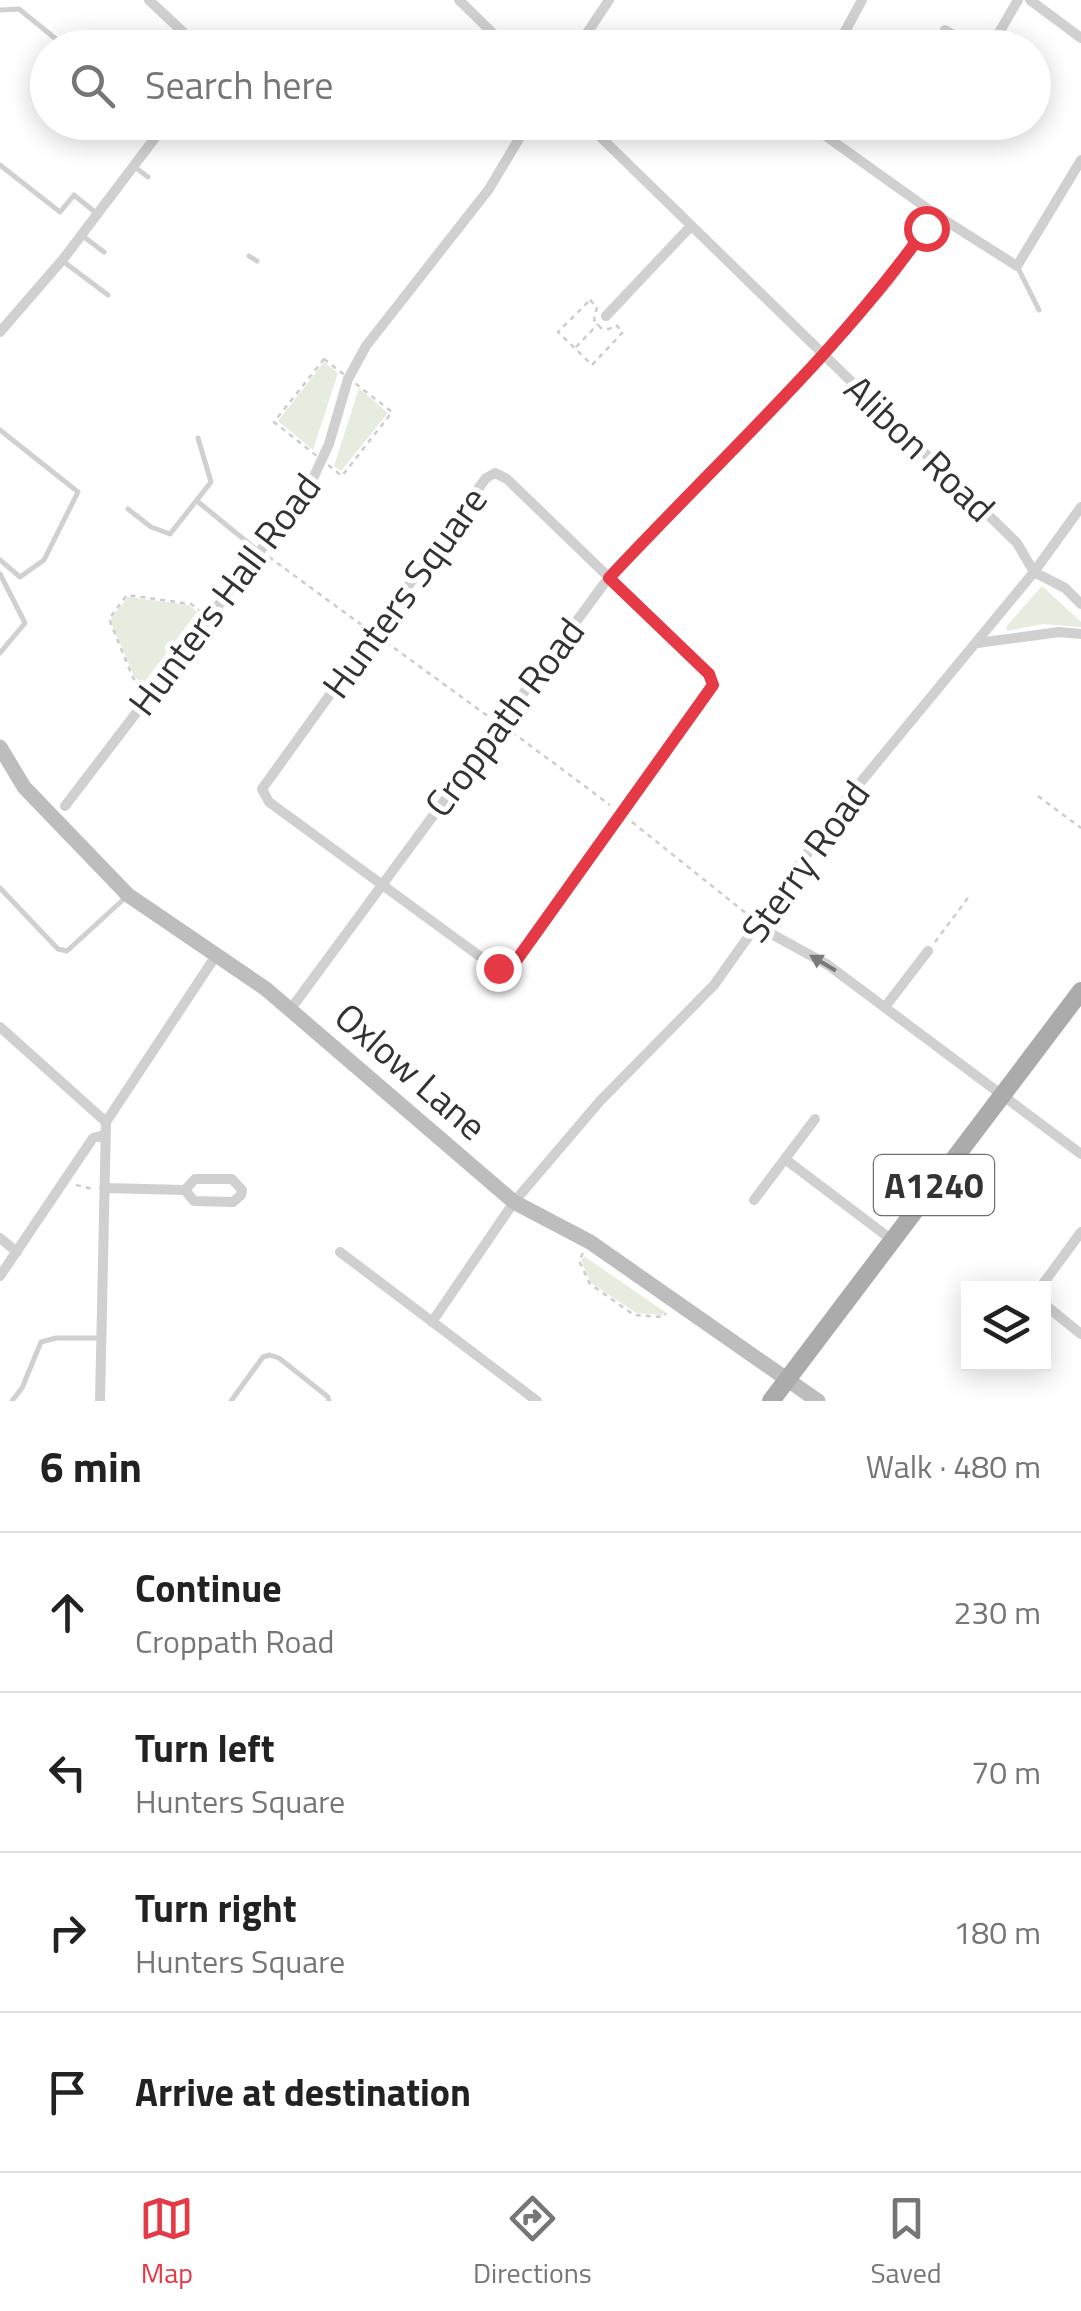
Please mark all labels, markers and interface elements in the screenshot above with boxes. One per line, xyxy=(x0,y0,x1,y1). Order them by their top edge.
search box xyxy=(30,30,1051,140)
text: Search here xyxy=(145,56,333,114)
icon: search xyxy=(65,58,120,113)
route start xyxy=(904,206,950,252)
street label: Alibon Road xyxy=(831,361,1009,535)
street label: Hunters Hall Road xyxy=(113,460,335,728)
street label: Hunters Square xyxy=(307,474,501,710)
street label: Croppath Road xyxy=(410,605,598,829)
street label: Sterry Road xyxy=(726,768,884,954)
route end xyxy=(476,946,522,992)
one-way arrow xyxy=(809,955,837,972)
street label: Oxlow Lane xyxy=(322,988,500,1154)
road number: A1240 xyxy=(874,1155,994,1215)
map controls xyxy=(961,1281,1051,1371)
button: layers xyxy=(961,1281,1051,1371)
text: 6 min xyxy=(40,1434,142,1498)
text: Walk · 480 m xyxy=(866,1442,1041,1490)
text: Continue xyxy=(135,1559,282,1617)
icon: ahead xyxy=(40,1585,95,1640)
text: 230 m xyxy=(953,1588,1041,1636)
text: Croppath Road xyxy=(135,1617,334,1665)
text: Turn left xyxy=(135,1719,275,1777)
icon: left xyxy=(40,1745,95,1800)
text: 70 m xyxy=(971,1748,1041,1796)
text: Hunters Square xyxy=(135,1777,345,1825)
text: Turn right xyxy=(135,1879,297,1937)
icon: right xyxy=(40,1905,95,1960)
text: 180 m xyxy=(953,1908,1041,1956)
text: Hunters Square xyxy=(135,1937,345,1985)
text: Arrive at destination xyxy=(135,2063,471,2121)
icon: arrive xyxy=(40,2065,95,2120)
tab: Map xyxy=(139,2191,194,2294)
tab: Directions xyxy=(473,2191,592,2294)
tab: Saved xyxy=(870,2191,942,2294)

